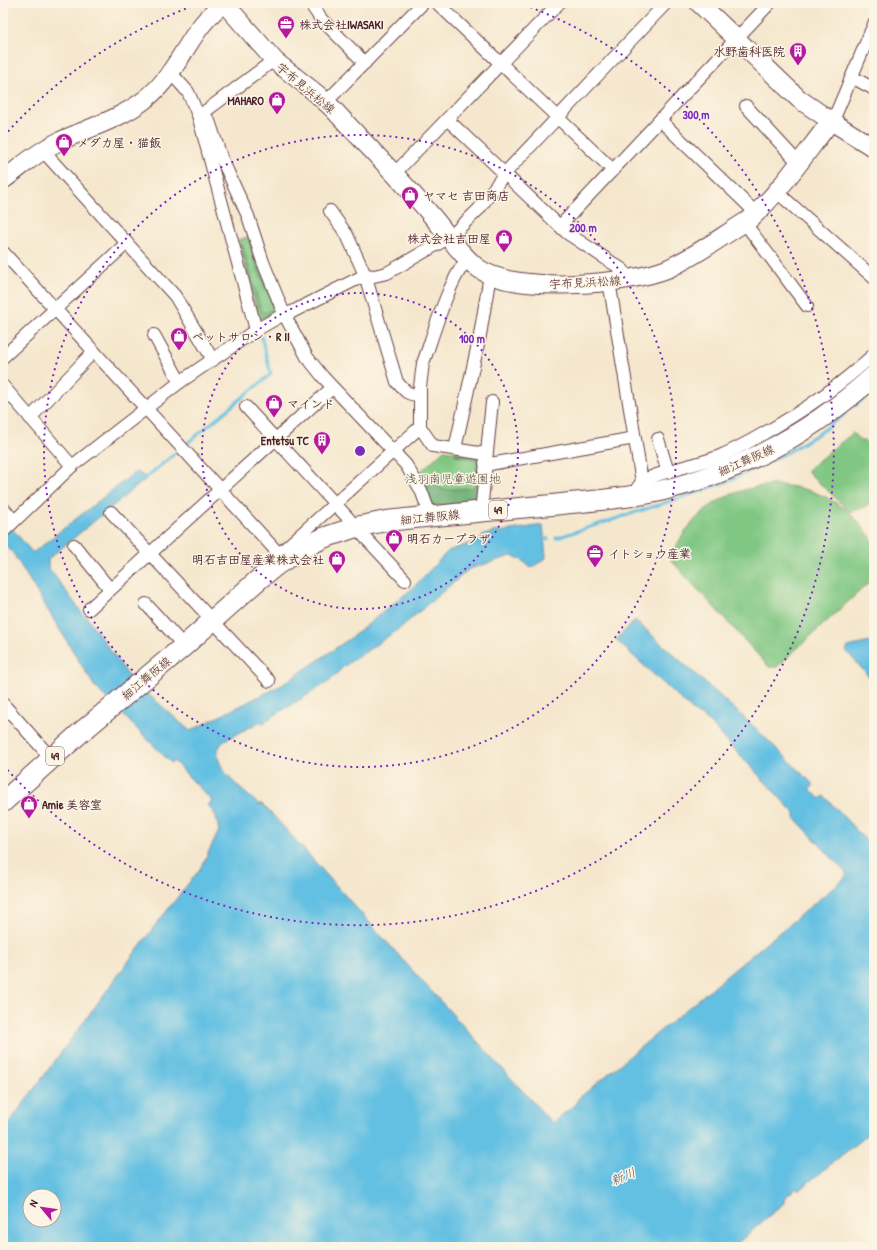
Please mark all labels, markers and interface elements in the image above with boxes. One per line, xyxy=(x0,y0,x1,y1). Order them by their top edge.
office icon: 株式会社IWASAKI xyxy=(276,14,296,39)
place label: 株式会社IWASAKI xyxy=(299,16,384,33)
building icon: 水野歯科医院 xyxy=(788,41,808,66)
place label: 水野歯科医院 xyxy=(713,43,785,60)
street label: 宇布見浜松線 xyxy=(273,58,339,118)
shop icon: MAHARO xyxy=(267,90,287,115)
place label: MAHARO xyxy=(227,92,264,109)
text: 300 m xyxy=(682,106,710,123)
shop icon: メダカ屋・猫飯 xyxy=(54,132,74,157)
place label: メダカ屋・猫飯 xyxy=(77,134,161,151)
shop icon: ヤマセ 吉田商店 xyxy=(400,185,420,210)
place label: ヤマセ 吉田商店 xyxy=(423,187,510,204)
text: 200 m xyxy=(569,219,597,236)
shop icon: 株式会社吉田屋 xyxy=(494,228,514,253)
place label: 株式会社吉田屋 xyxy=(407,230,491,247)
street label: 宇布見浜松線 xyxy=(549,272,621,292)
shop icon: ペットサロン・R II xyxy=(169,326,189,351)
place label: ペットサロン・R II xyxy=(192,328,290,345)
text: 100 m xyxy=(459,330,485,347)
shop icon: マインド xyxy=(264,393,284,418)
place label: マインド xyxy=(287,395,335,412)
building icon: Entetsu TC xyxy=(312,430,332,455)
place label: Entetsu TC xyxy=(261,432,309,449)
street label: 細江舞阪線 xyxy=(715,440,777,480)
centre of rings xyxy=(353,444,367,458)
park label: 浅羽南児童遊園地 xyxy=(405,470,501,487)
road number: 49 xyxy=(489,501,507,519)
street label: 細江舞阪線 xyxy=(399,505,461,529)
shop icon: 明石カープラザ xyxy=(384,528,404,553)
place label: 明石カープラザ xyxy=(407,530,491,547)
office icon: イトショウ産業 xyxy=(585,543,605,568)
place label: イトショウ産業 xyxy=(608,545,691,562)
shop icon: 明石吉田屋産業株式会社 xyxy=(327,549,347,574)
place label: 明石吉田屋産業株式会社 xyxy=(192,551,324,568)
street label: 細江舞阪線 xyxy=(118,652,174,704)
road number: 49 xyxy=(46,747,64,765)
shop icon: Amie 美容室 xyxy=(19,794,39,819)
place label: Amie 美容室 xyxy=(42,796,102,813)
water label: 新川 xyxy=(608,1163,638,1189)
north arrow xyxy=(22,1188,62,1228)
text: N xyxy=(26,1197,41,1209)

